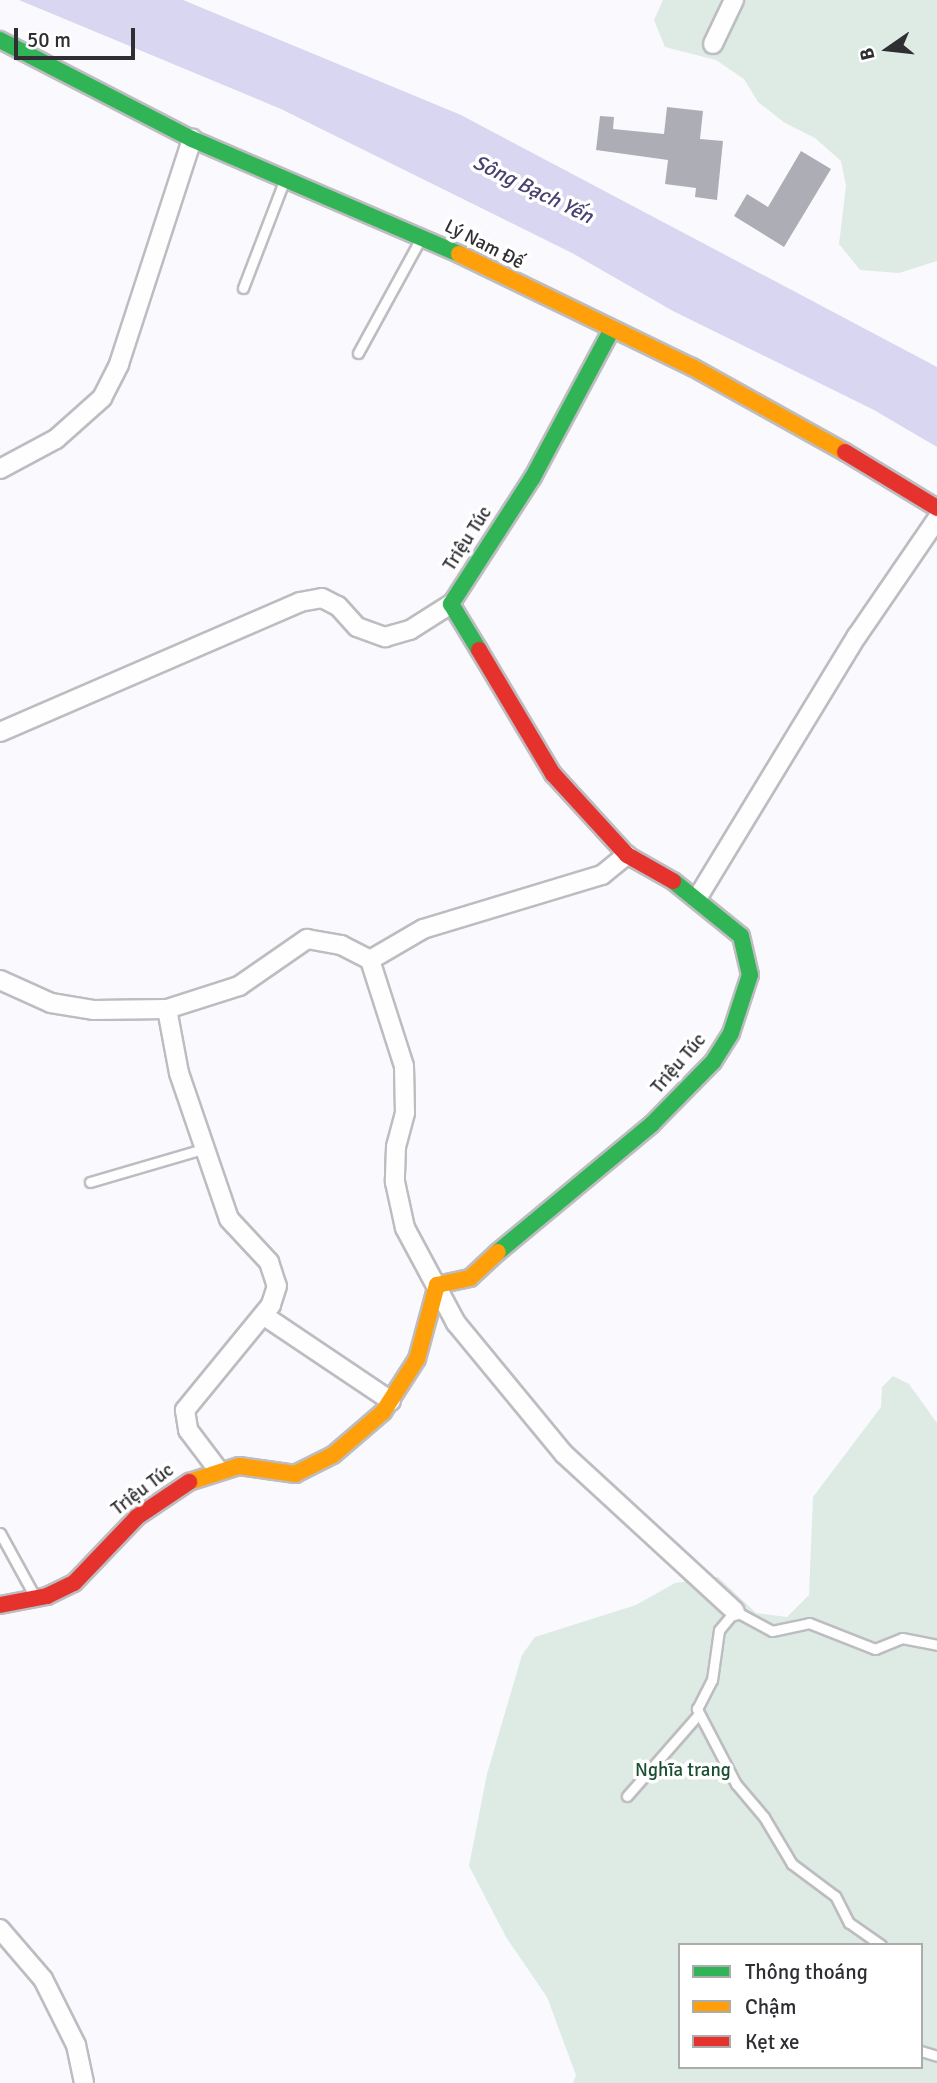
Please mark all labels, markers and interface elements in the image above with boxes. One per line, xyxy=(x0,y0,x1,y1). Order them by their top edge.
scale bar xyxy=(18,14,138,58)
north arrow xyxy=(853,14,923,84)
text: 50 m xyxy=(27,27,71,53)
text: B xyxy=(855,46,881,63)
water label: Sông Bạch Yến xyxy=(469,149,597,229)
street label: Lý Nam Đế xyxy=(440,215,528,275)
street label: Triệu Túc xyxy=(439,502,497,576)
street label: Triệu Túc xyxy=(647,1029,711,1099)
street label: Triệu Túc xyxy=(107,1459,179,1521)
park label: Nghĩa trang xyxy=(635,1760,731,1782)
legend xyxy=(678,1943,923,2069)
text: Thông thoáng xyxy=(745,1959,868,1985)
text: Chậm xyxy=(745,1994,797,2020)
text: Kẹt xe xyxy=(745,2029,799,2055)

